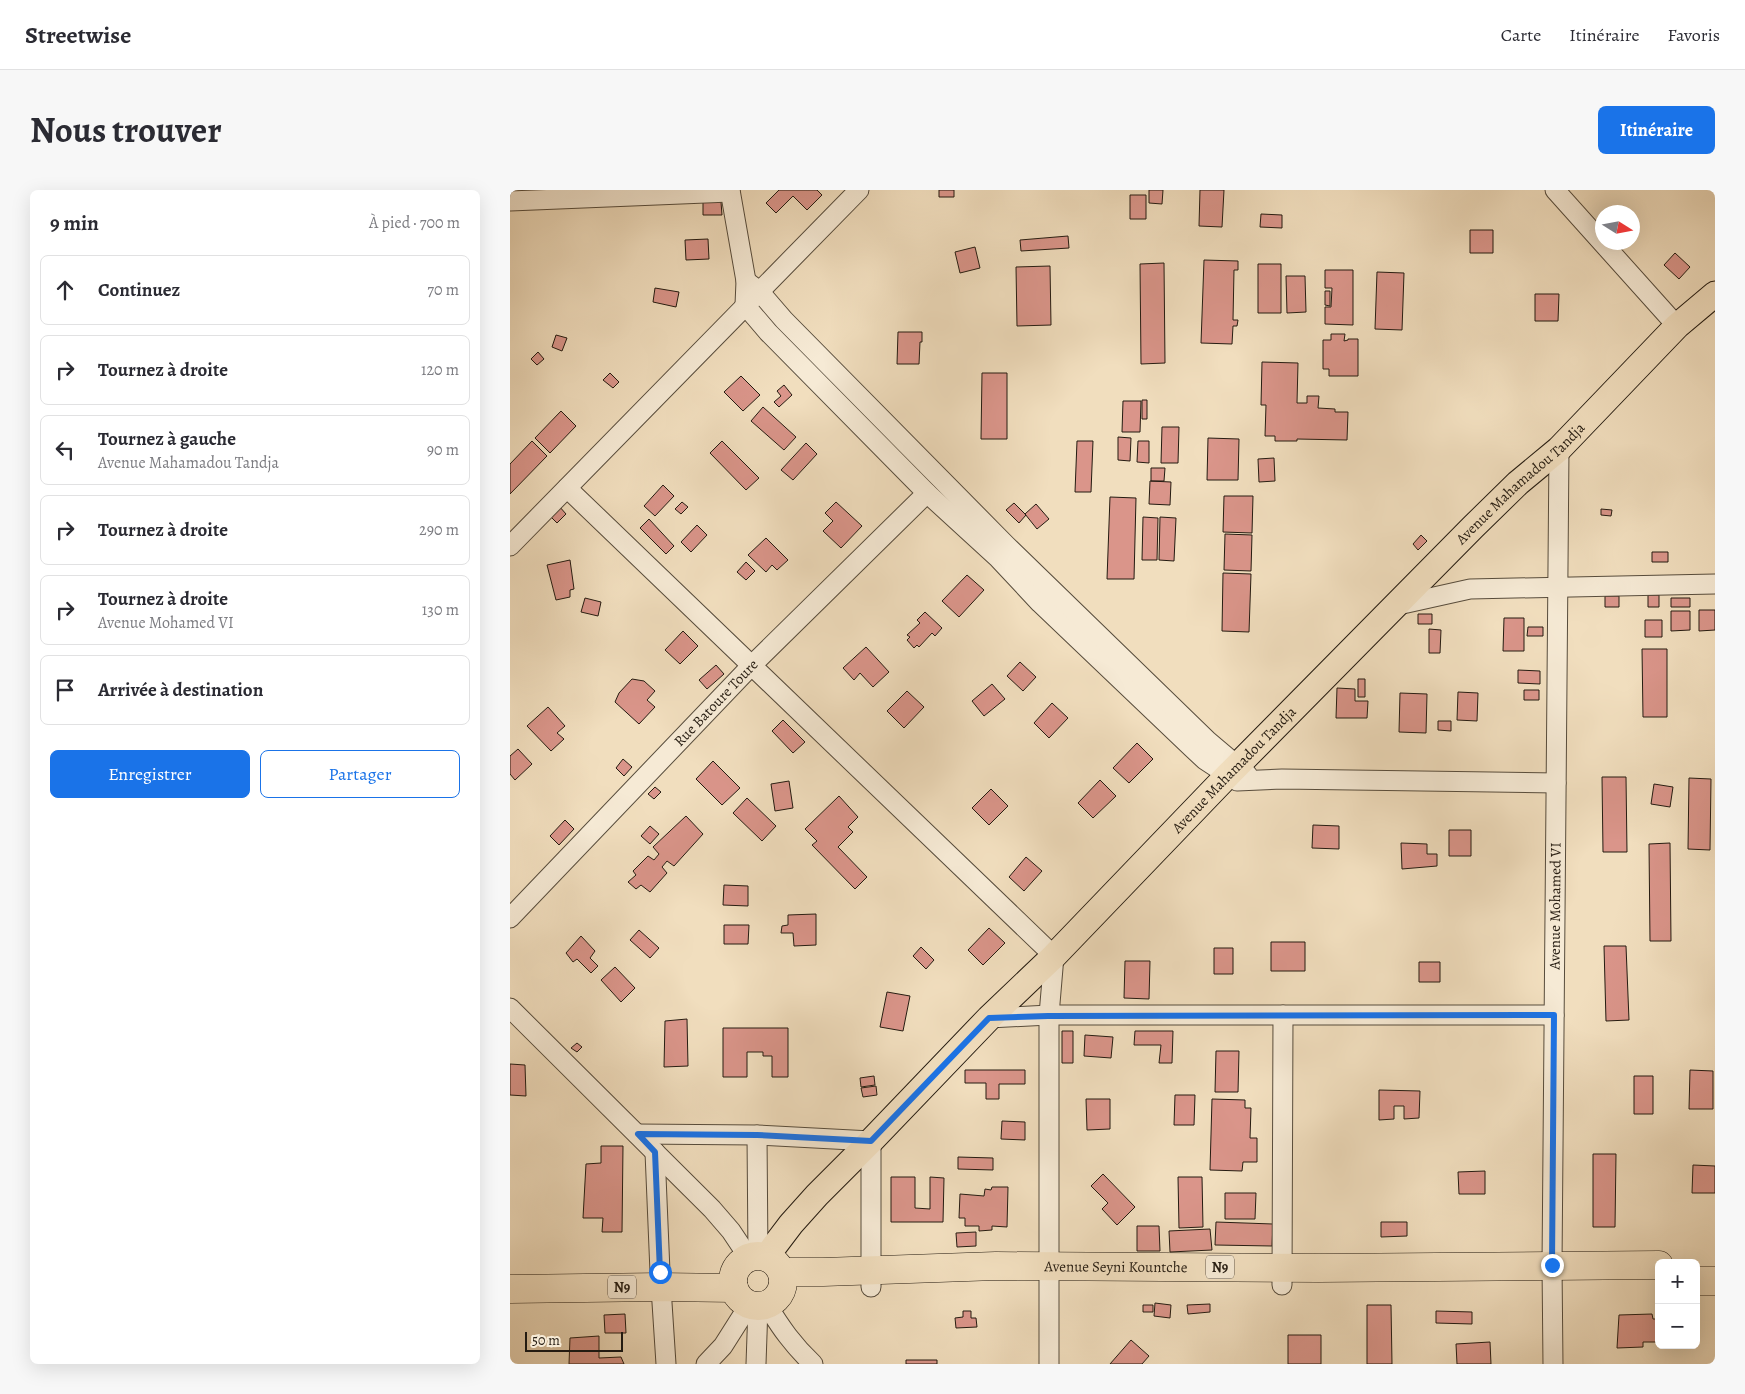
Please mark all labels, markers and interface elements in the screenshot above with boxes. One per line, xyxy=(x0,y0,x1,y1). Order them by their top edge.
text: Streetwise xyxy=(25,19,131,51)
text: Carte xyxy=(1501,23,1541,47)
text: Itinéraire xyxy=(1569,23,1640,47)
text: Favoris xyxy=(1668,23,1720,47)
text: Nous trouver xyxy=(30,106,222,154)
button: Itinéraire xyxy=(1598,106,1715,154)
north arrow xyxy=(1595,205,1640,250)
text: 9 min xyxy=(50,209,99,237)
text: À pied · 700 m xyxy=(369,212,460,234)
icon: ahead xyxy=(51,276,79,304)
text: Continuez xyxy=(98,277,180,303)
text: 70 m xyxy=(427,279,459,301)
icon: right xyxy=(51,356,79,384)
text: Tournez à droite xyxy=(98,357,228,383)
text: 120 m xyxy=(421,359,459,381)
street label: Avenue Mahamadou Tandja xyxy=(1451,418,1589,549)
text: Tournez à gauche xyxy=(98,426,236,452)
icon: left xyxy=(51,436,79,464)
text: 90 m xyxy=(427,439,459,461)
text: Avenue Mahamadou Tandja xyxy=(98,452,279,474)
icon: right xyxy=(51,516,79,544)
text: Tournez à droite xyxy=(98,517,228,543)
text: 290 m xyxy=(419,519,459,541)
text: Tournez à droite xyxy=(98,586,228,612)
icon: right xyxy=(51,596,79,624)
text: 130 m xyxy=(422,599,459,621)
text: Avenue Mohamed VI xyxy=(98,612,234,634)
street label: Rue Batoure Toure xyxy=(669,654,763,751)
icon: arrive xyxy=(51,676,79,704)
text: Arrivée à destination xyxy=(98,677,263,703)
street label: Avenue Mahamadou Tandja xyxy=(1167,702,1300,838)
button: Enregistrer xyxy=(50,750,250,798)
button: Partager xyxy=(260,750,460,798)
street label: Avenue Mohamed VI xyxy=(1545,842,1566,971)
route end xyxy=(1541,1254,1564,1277)
street label: Avenue Seyni Kountche xyxy=(1043,1256,1188,1277)
road number: N9 xyxy=(1206,1256,1234,1278)
map controls xyxy=(1655,1259,1700,1349)
button: + xyxy=(1655,1259,1700,1304)
route start xyxy=(649,1261,672,1284)
road number: N9 xyxy=(608,1276,636,1298)
button: − xyxy=(1655,1304,1700,1349)
scale bar xyxy=(525,1329,622,1352)
text: 50 m xyxy=(532,1331,560,1350)

